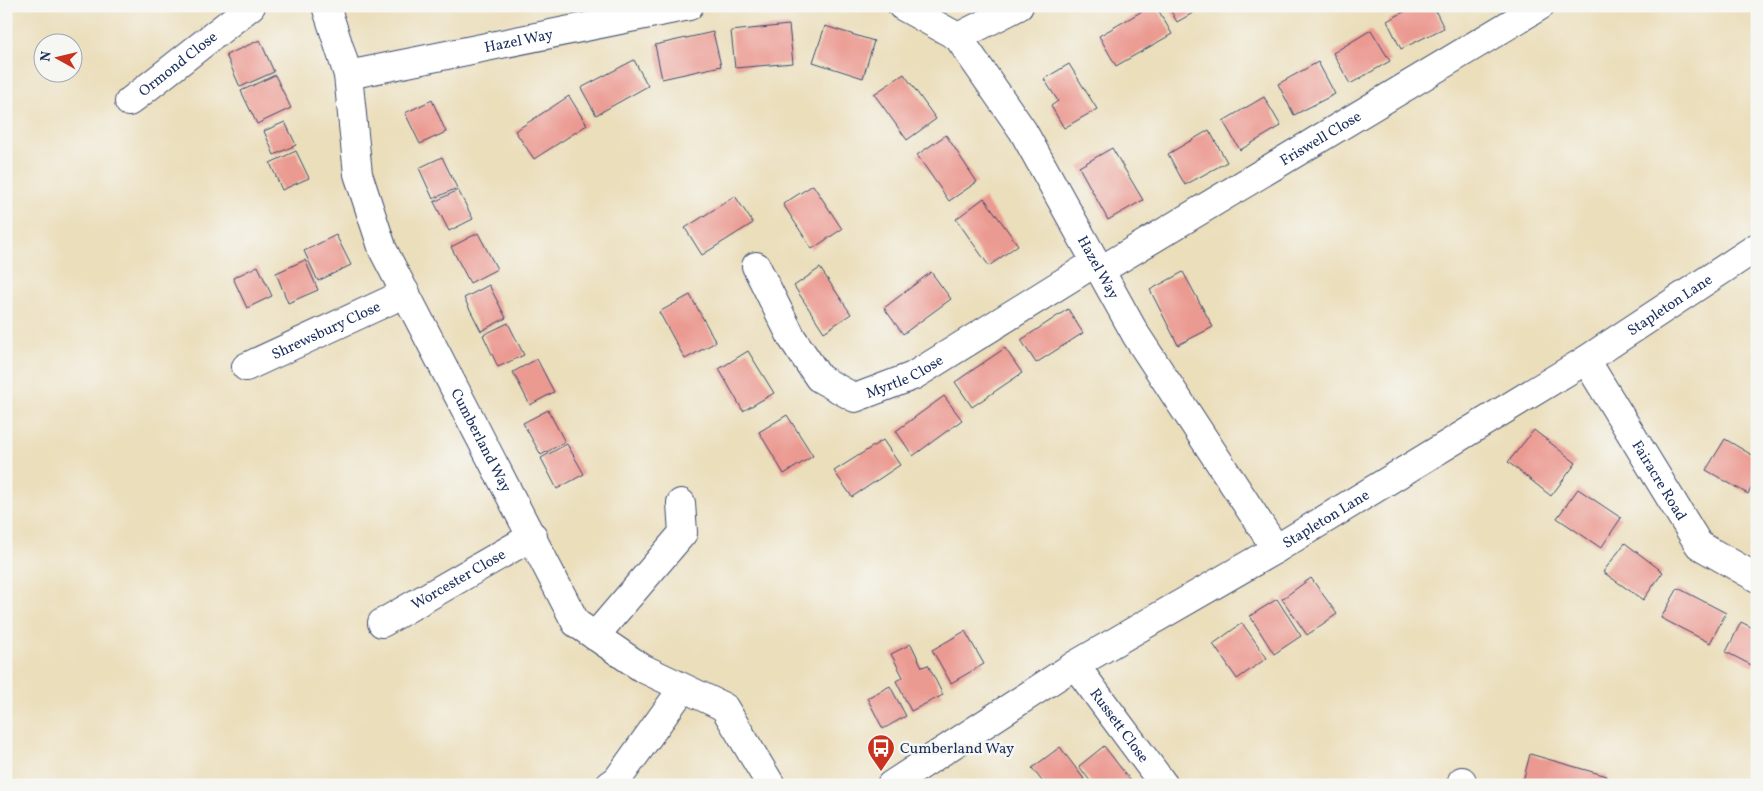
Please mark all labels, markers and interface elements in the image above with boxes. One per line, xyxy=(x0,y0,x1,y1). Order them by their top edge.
street label: Hazel Way xyxy=(483,25,555,59)
street label: Ormond Close xyxy=(135,27,222,102)
north arrow xyxy=(32,32,82,82)
text: N xyxy=(36,50,57,63)
street label: Friswell Close xyxy=(1277,107,1366,172)
street label: Hazel Way xyxy=(1071,232,1123,303)
street label: Stapleton Lane xyxy=(1624,270,1717,342)
street label: Shrewsbury Close xyxy=(269,297,384,366)
street label: Myrtle Close xyxy=(863,351,948,405)
street label: Cumberland Way xyxy=(444,385,516,496)
street label: Fairacre Road xyxy=(1626,437,1691,525)
street label: Stapleton Lane xyxy=(1279,485,1374,554)
street label: Worcester Close xyxy=(408,545,510,616)
street label: Russett Close xyxy=(1084,685,1153,768)
bus stop icon: Cumberland Way xyxy=(866,733,896,772)
place label: Cumberland Way xyxy=(900,739,1014,760)

